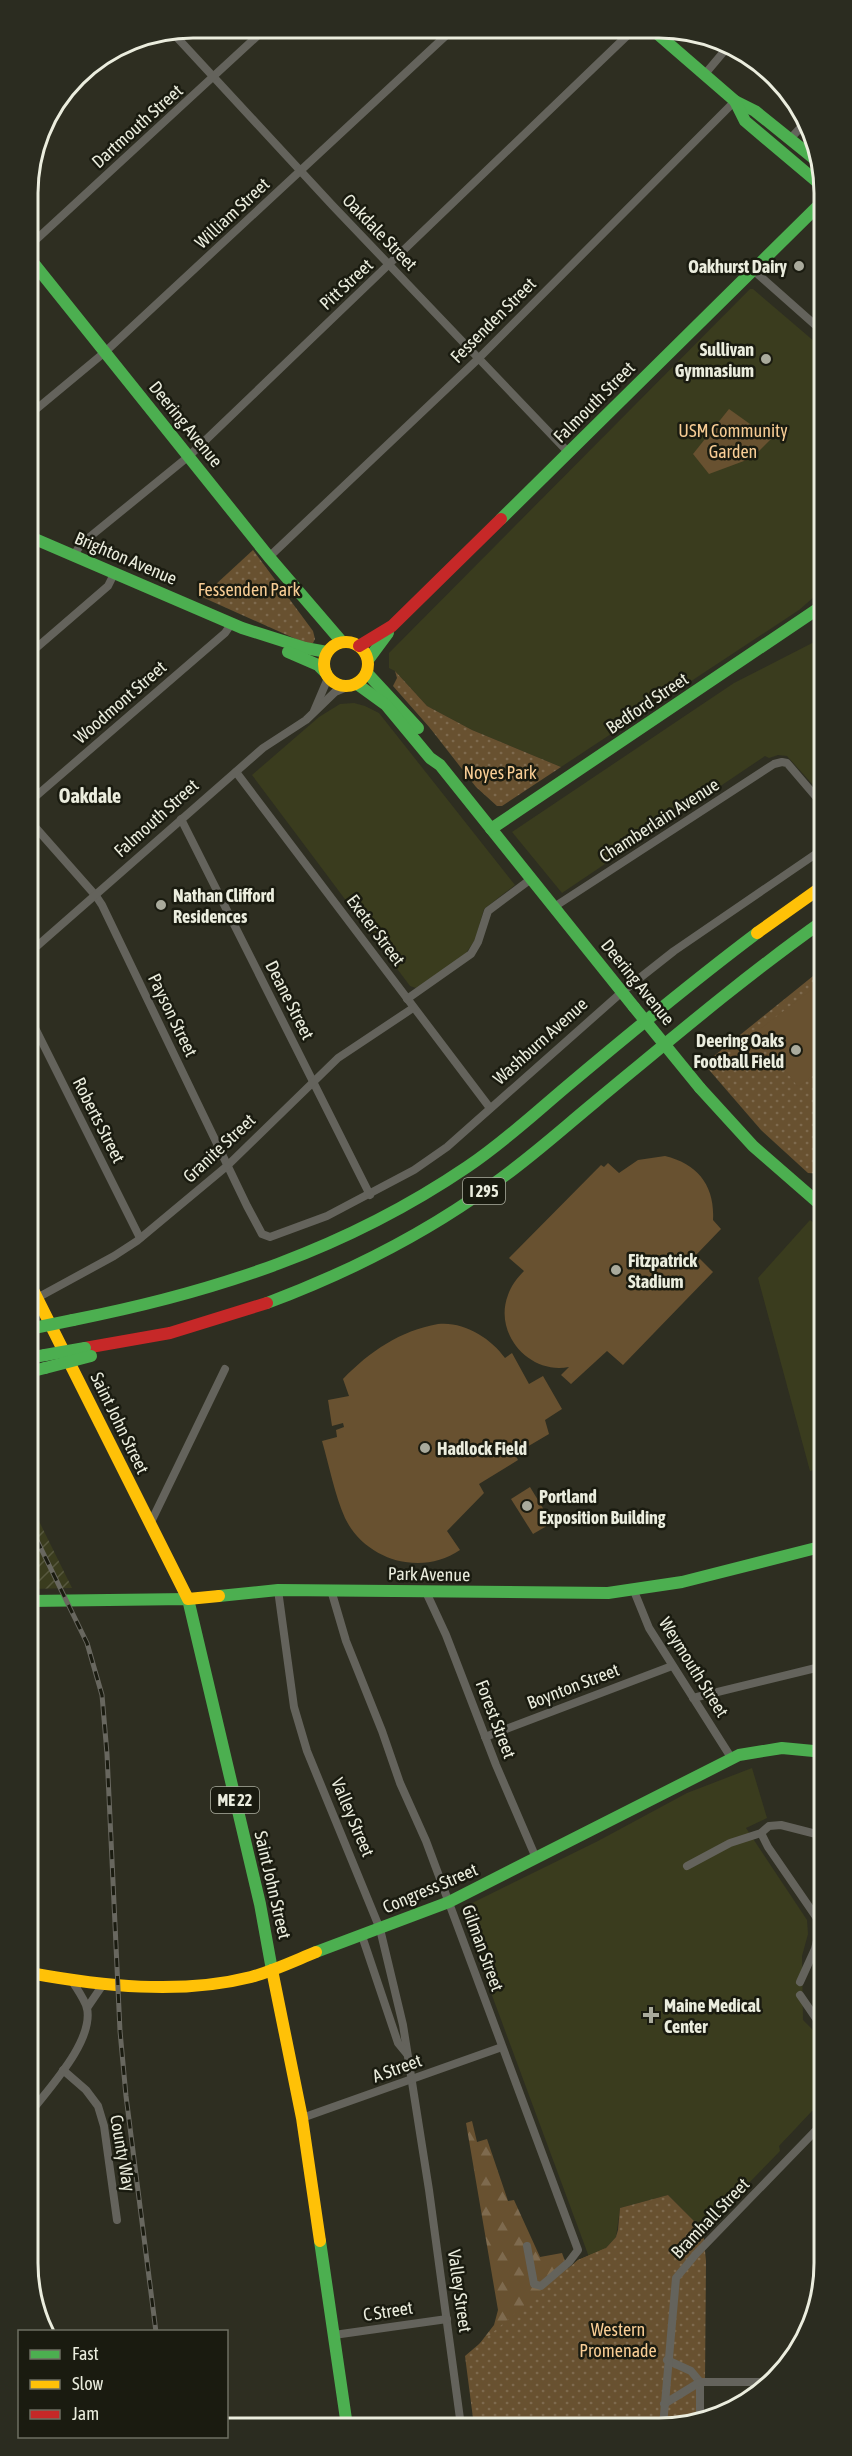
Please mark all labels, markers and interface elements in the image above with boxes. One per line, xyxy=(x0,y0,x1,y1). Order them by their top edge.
street label: Dartmouth Street xyxy=(87,80,187,172)
street label: William Street xyxy=(190,173,274,253)
street label: Oakdale Street xyxy=(338,189,422,275)
street label: Pitt Street xyxy=(315,254,377,314)
place label: Oakhurst Dairy xyxy=(688,256,788,277)
marker: Oakhurst Dairy xyxy=(792,259,806,273)
street label: Fessenden Street xyxy=(446,273,540,367)
place label: Sullivan Gymnasium xyxy=(675,339,754,381)
marker: Sullivan Gymnasium xyxy=(759,352,773,366)
street label: Falmouth Street xyxy=(549,357,639,447)
street label: Deering Avenue xyxy=(145,377,227,471)
park label: USM Community Garden xyxy=(678,420,788,462)
street label: Brighton Avenue xyxy=(72,527,180,589)
park label: Fessenden Park xyxy=(198,579,300,600)
street label: Woodmont Street xyxy=(70,656,170,748)
street label: Bedford Street xyxy=(602,668,692,738)
park label: Noyes Park xyxy=(463,762,537,783)
street label: Chamberlain Avenue xyxy=(595,773,723,867)
street label: Falmouth Street xyxy=(110,775,202,861)
district label: Oakdale xyxy=(59,784,121,807)
place label: Nathan Clifford Residences xyxy=(173,885,275,927)
street label: Exeter Street xyxy=(343,890,409,970)
marker: Nathan Clifford Residences xyxy=(154,898,168,912)
street label: Deering Avenue xyxy=(597,935,679,1029)
street label: Deane Street xyxy=(261,957,319,1043)
street label: Payson Street xyxy=(144,970,202,1060)
street label: Washburn Avenue xyxy=(489,993,591,1089)
place label: Deering Oaks Football Field xyxy=(693,1030,785,1072)
marker: Deering Oaks Football Field xyxy=(789,1043,803,1057)
street label: Roberts Street xyxy=(69,1074,129,1166)
street label: Granite Street xyxy=(179,1109,259,1187)
road number: I 295 xyxy=(463,1178,505,1204)
place label: Fitzpatrick Stadium xyxy=(628,1250,698,1292)
marker: Fitzpatrick Stadium xyxy=(609,1263,623,1277)
street label: Saint John Street xyxy=(86,1369,154,1477)
place label: Hadlock Field xyxy=(437,1438,527,1459)
marker: Hadlock Field xyxy=(418,1441,432,1455)
place label: Portland Exposition Building xyxy=(539,1486,666,1528)
marker: Portland Exposition Building xyxy=(520,1499,534,1513)
street label: Park Avenue xyxy=(388,1563,470,1585)
street label: Weymouth Street xyxy=(655,1613,733,1721)
street label: Boynton Street xyxy=(524,1659,622,1713)
street label: Forest Street xyxy=(471,1677,521,1761)
street label: Valley Street xyxy=(327,1775,379,1859)
road number: ME 22 xyxy=(211,1787,259,1813)
street label: Saint John Street xyxy=(250,1829,296,1941)
street label: Congress Street xyxy=(379,1859,481,1917)
street label: Gilman Street xyxy=(458,1902,508,1994)
place label: Maine Medical Center xyxy=(664,1995,761,2037)
marker: Maine Medical Center xyxy=(642,2006,660,2024)
street label: A Street xyxy=(370,2049,424,2087)
street label: County Way xyxy=(106,2113,140,2193)
street label: Bramhall Street xyxy=(667,2174,753,2262)
street label: Valley Street xyxy=(444,2248,476,2334)
street label: C Street xyxy=(362,2297,414,2325)
park label: Western Promenade xyxy=(579,2319,657,2361)
legend xyxy=(18,2330,228,2438)
text: Fast xyxy=(72,2343,99,2364)
text: Slow xyxy=(72,2373,103,2394)
text: Jam xyxy=(72,2403,99,2424)

